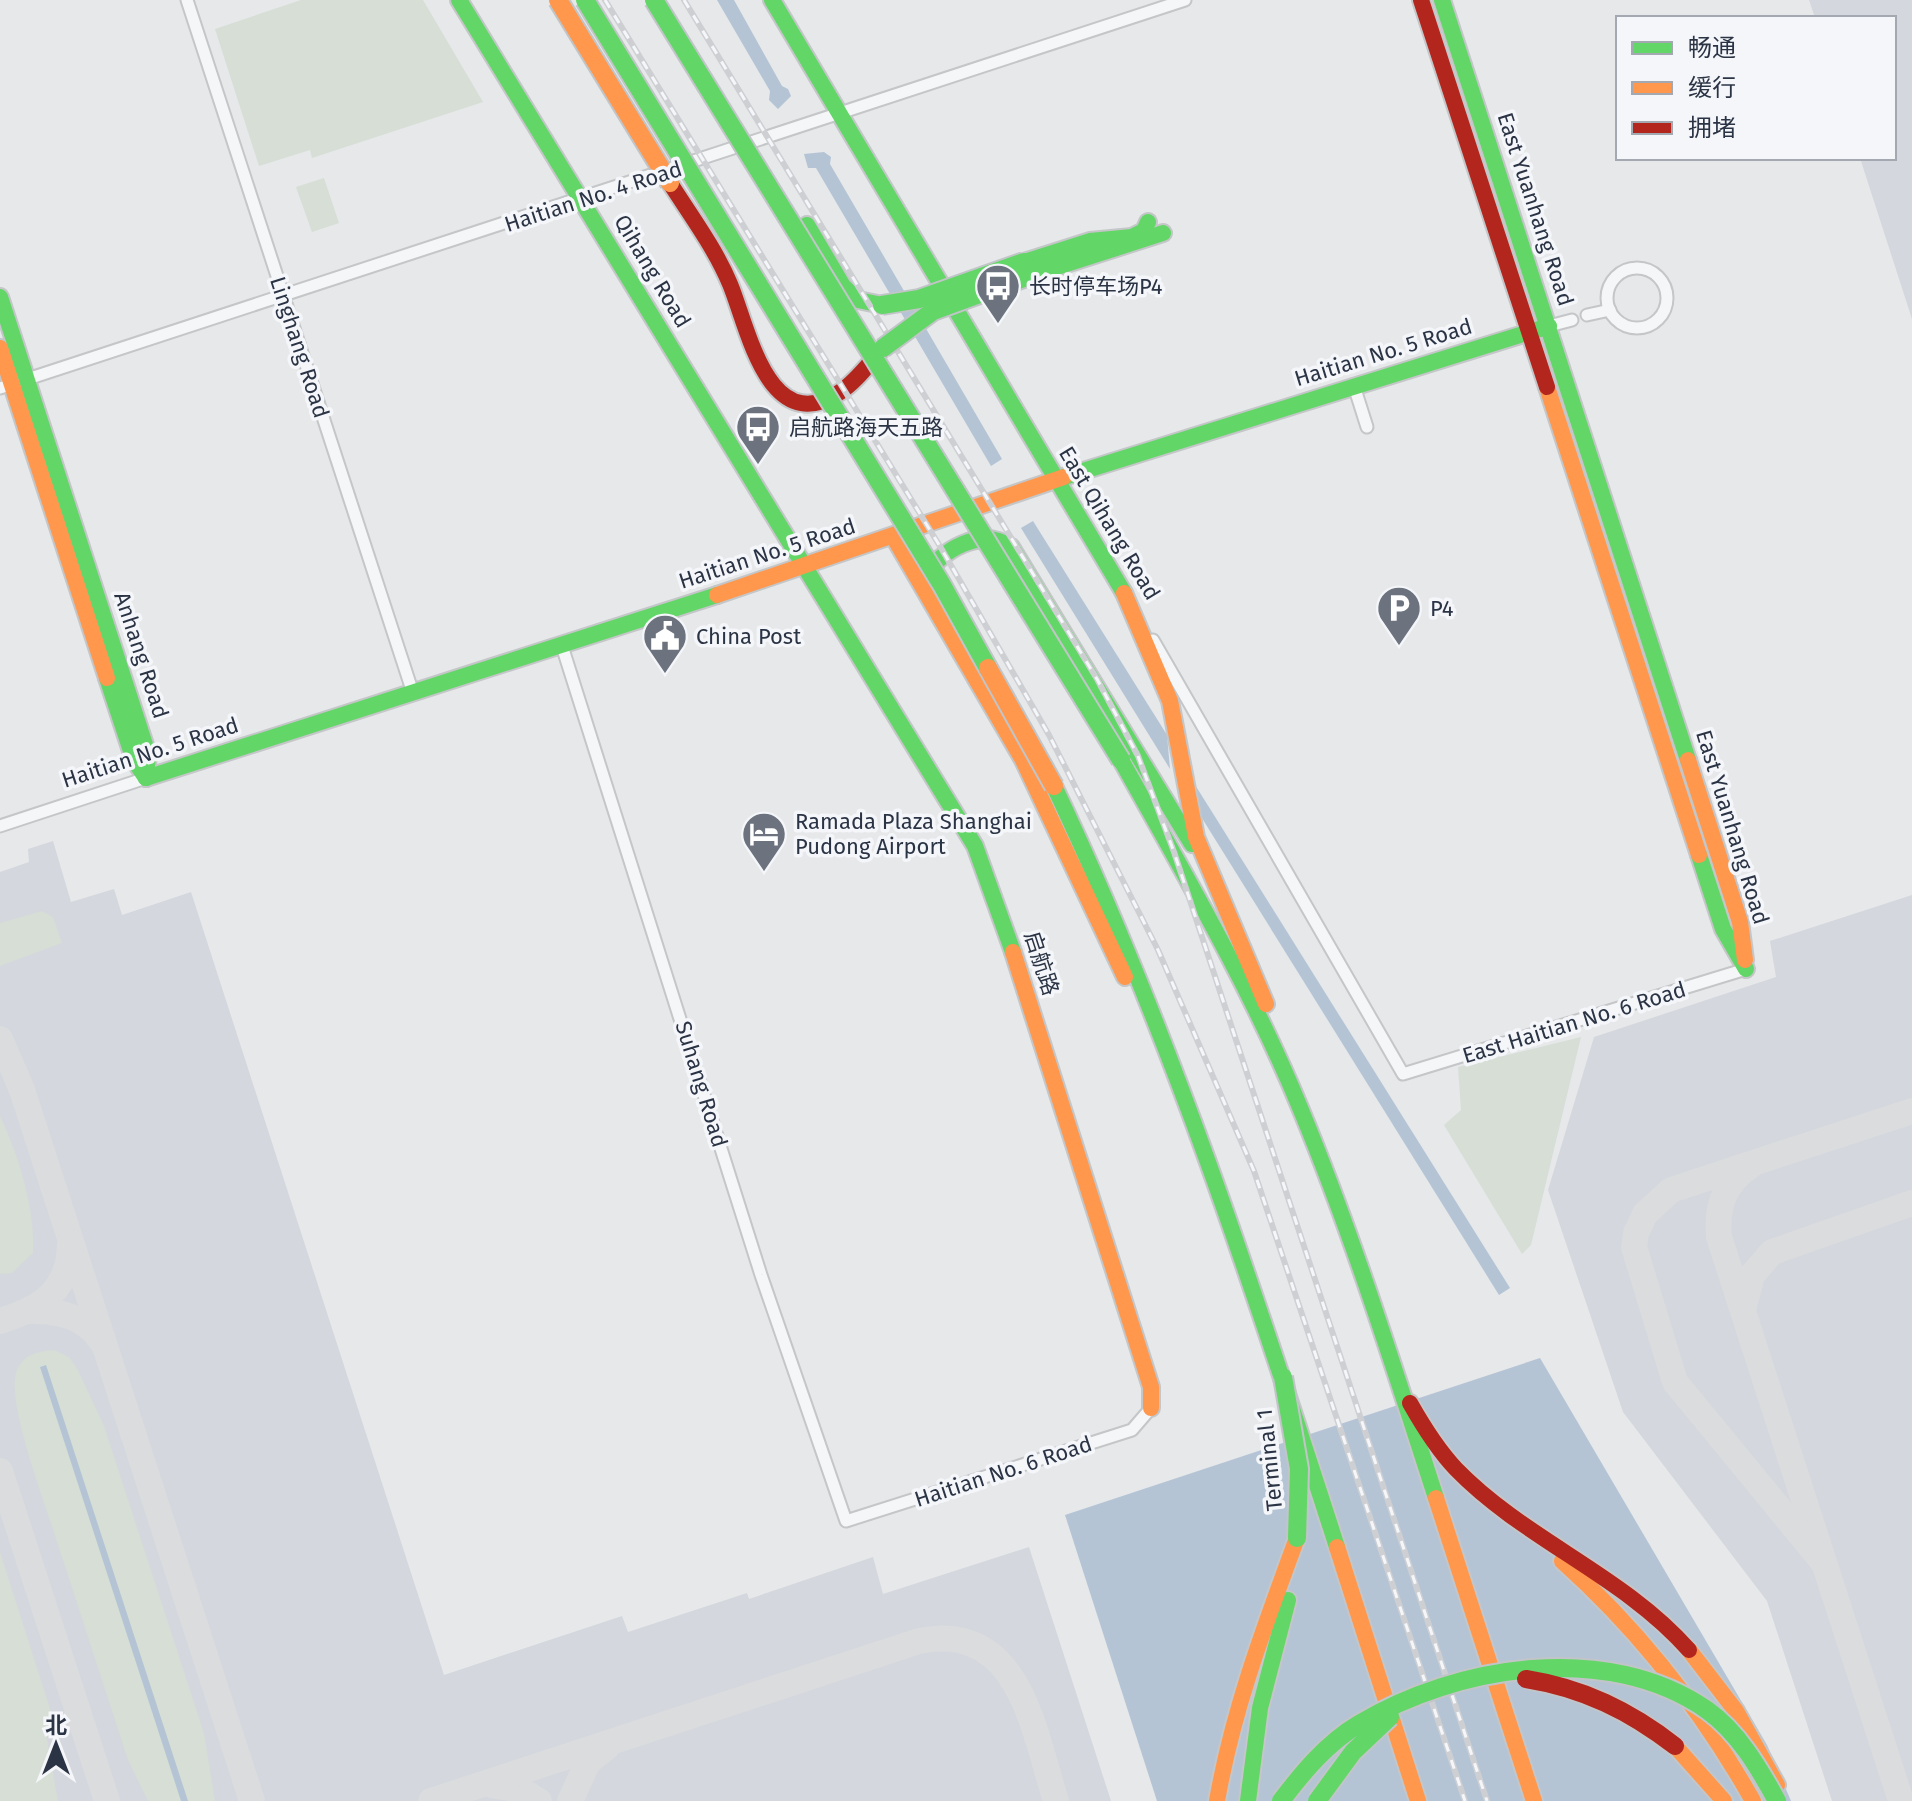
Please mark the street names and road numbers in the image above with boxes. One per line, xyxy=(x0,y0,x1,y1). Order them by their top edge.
street label: East Yuanhang Road xyxy=(1492,109,1580,309)
street label: Haitian No. 4 Road xyxy=(501,155,685,238)
street label: Qihang Road xyxy=(608,210,697,333)
street label: Linghang Road xyxy=(264,273,335,421)
street label: Haitian No. 5 Road xyxy=(1291,313,1475,392)
street label: East Qihang Road xyxy=(1053,442,1166,605)
street label: Haitian No. 5 Road xyxy=(675,512,859,595)
street label: Anhang Road xyxy=(108,589,175,722)
street label: Haitian No. 5 Road xyxy=(58,711,242,794)
street label: East Yuanhang Road xyxy=(1690,727,1775,928)
street label: 启航路 xyxy=(1018,928,1065,999)
street label: East Haitian No. 6 Road xyxy=(1459,976,1689,1069)
street label: Suhang Road xyxy=(670,1018,734,1151)
street label: Terminal 1 xyxy=(1251,1408,1288,1512)
street label: Haitian No. 6 Road xyxy=(911,1430,1095,1513)

